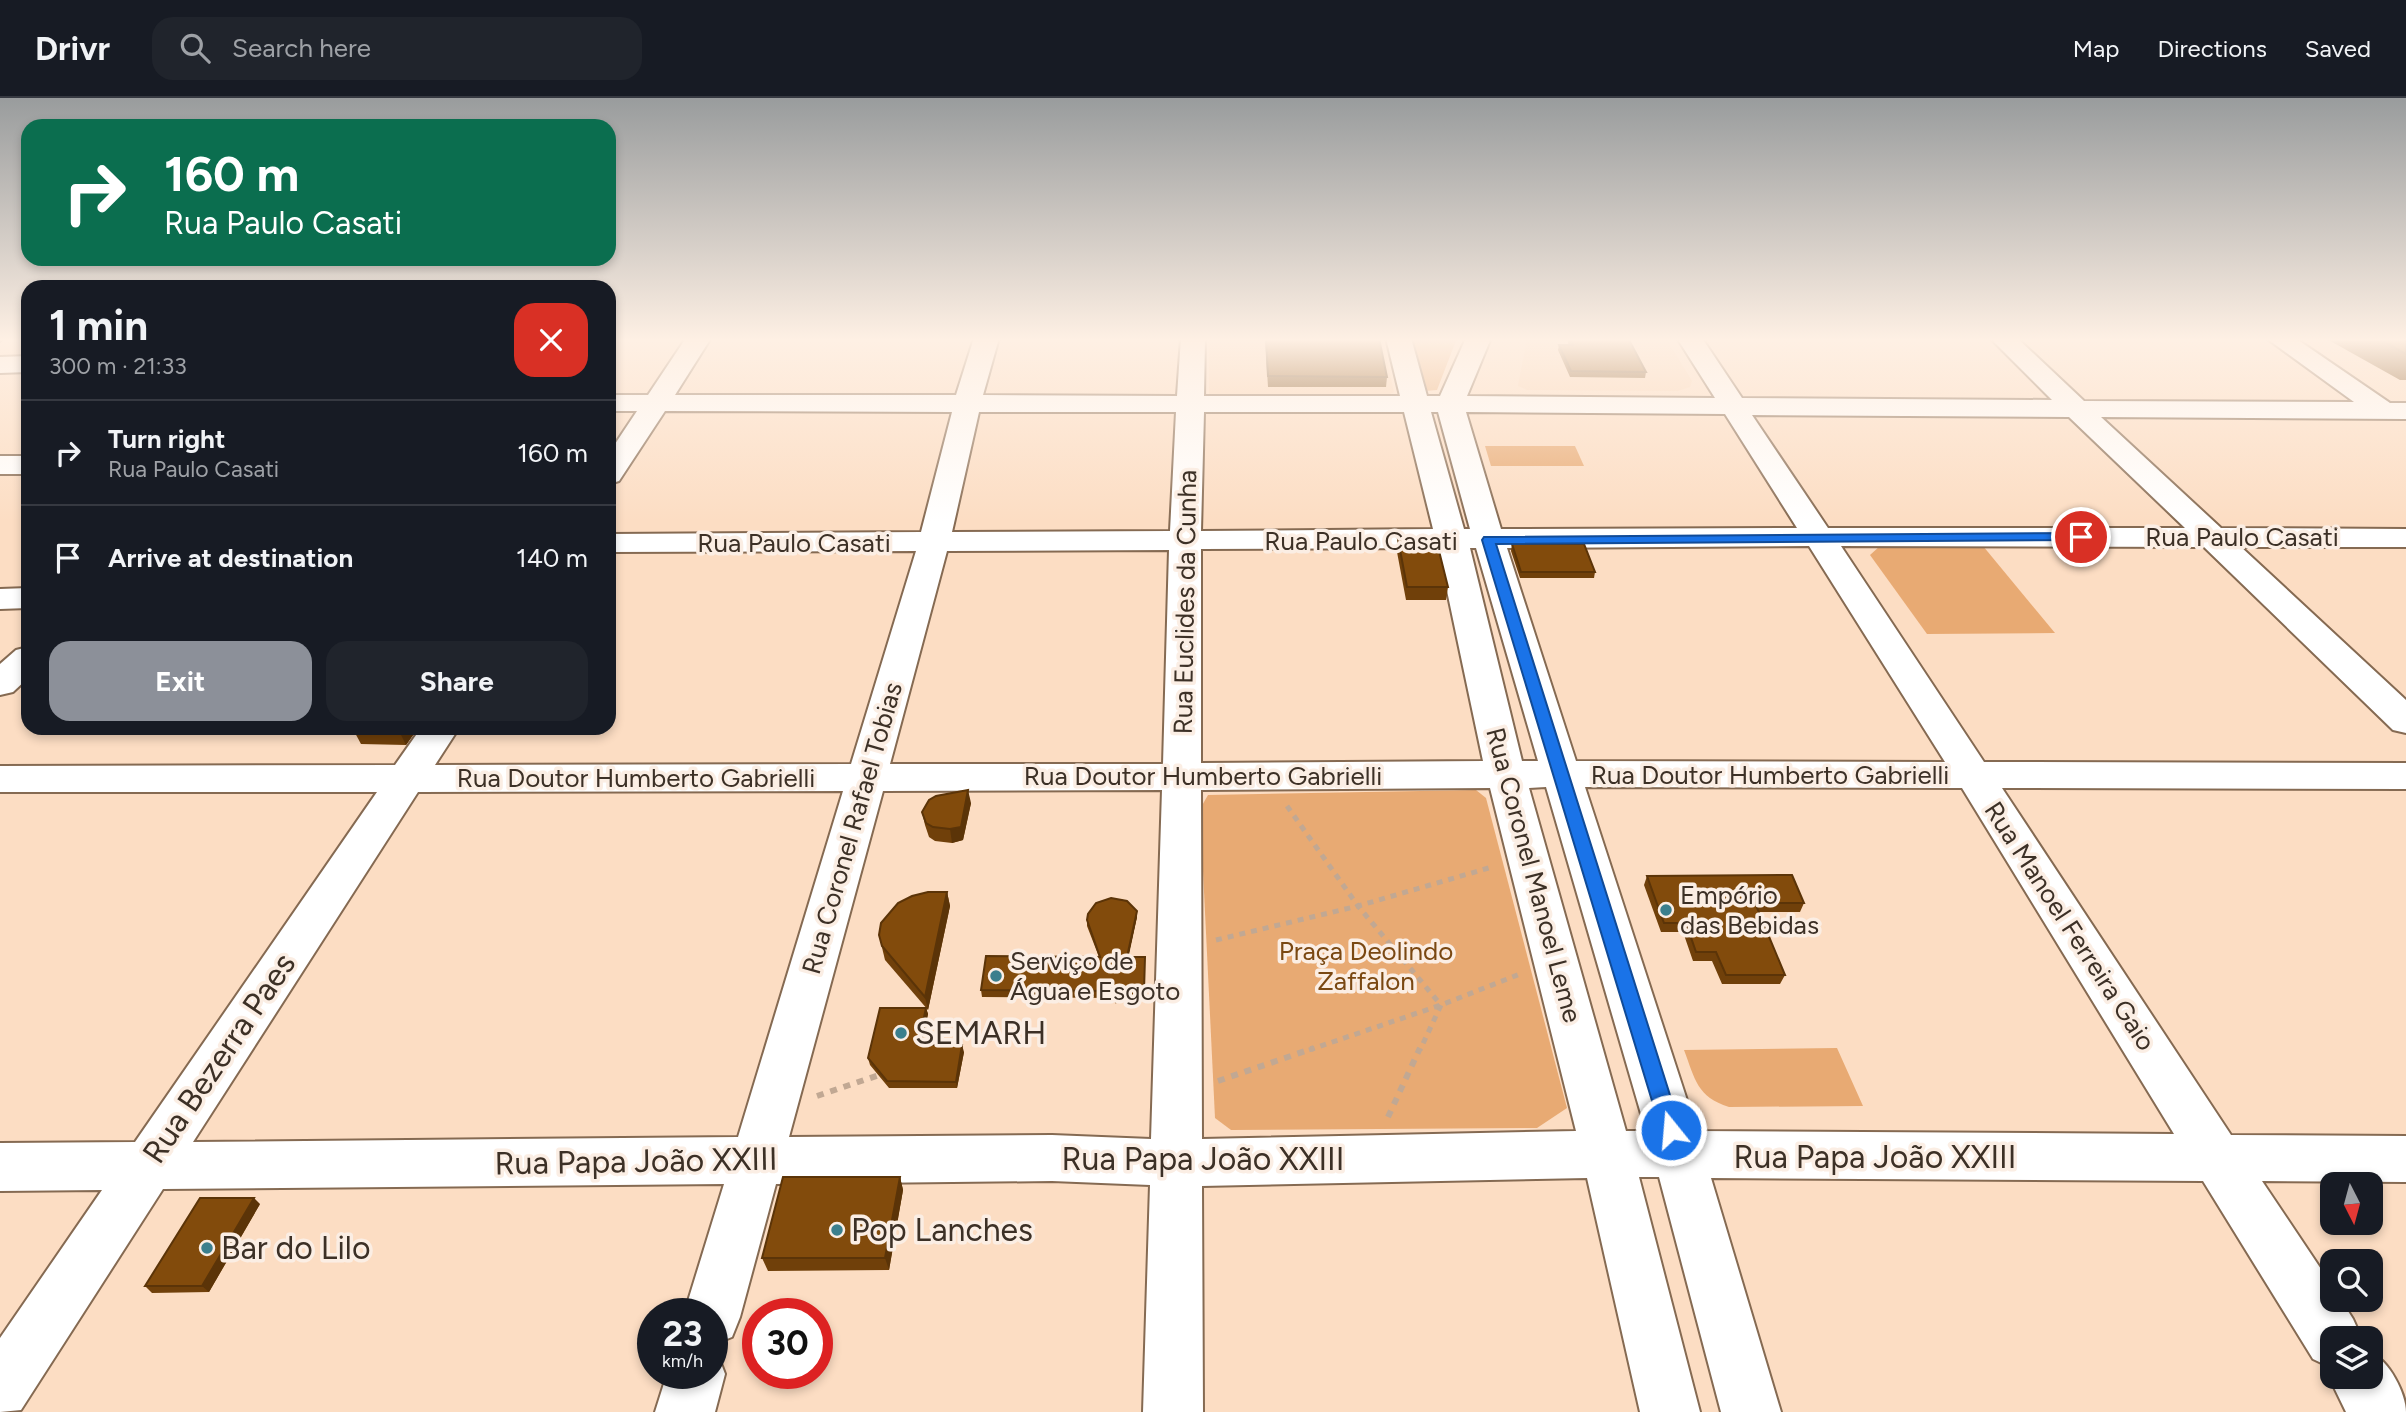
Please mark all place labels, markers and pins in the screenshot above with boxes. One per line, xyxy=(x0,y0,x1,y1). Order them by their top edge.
pin xyxy=(2051,507,2111,567)
place label: Empório das Bebidas xyxy=(1680,879,1819,941)
marker: Empório das Bebidas xyxy=(1658,902,1674,918)
place label: Serviço de Água e Esgoto xyxy=(1010,945,1180,1007)
marker: Serviço de Água e Esgoto xyxy=(988,968,1004,984)
place label: SEMARH xyxy=(915,1014,1046,1052)
marker: SEMARH xyxy=(893,1025,909,1041)
place label: Pop Lanches xyxy=(851,1211,1033,1249)
marker: Pop Lanches xyxy=(829,1222,845,1238)
place label: Bar do Lilo xyxy=(221,1229,370,1267)
marker: Bar do Lilo xyxy=(199,1240,215,1256)

